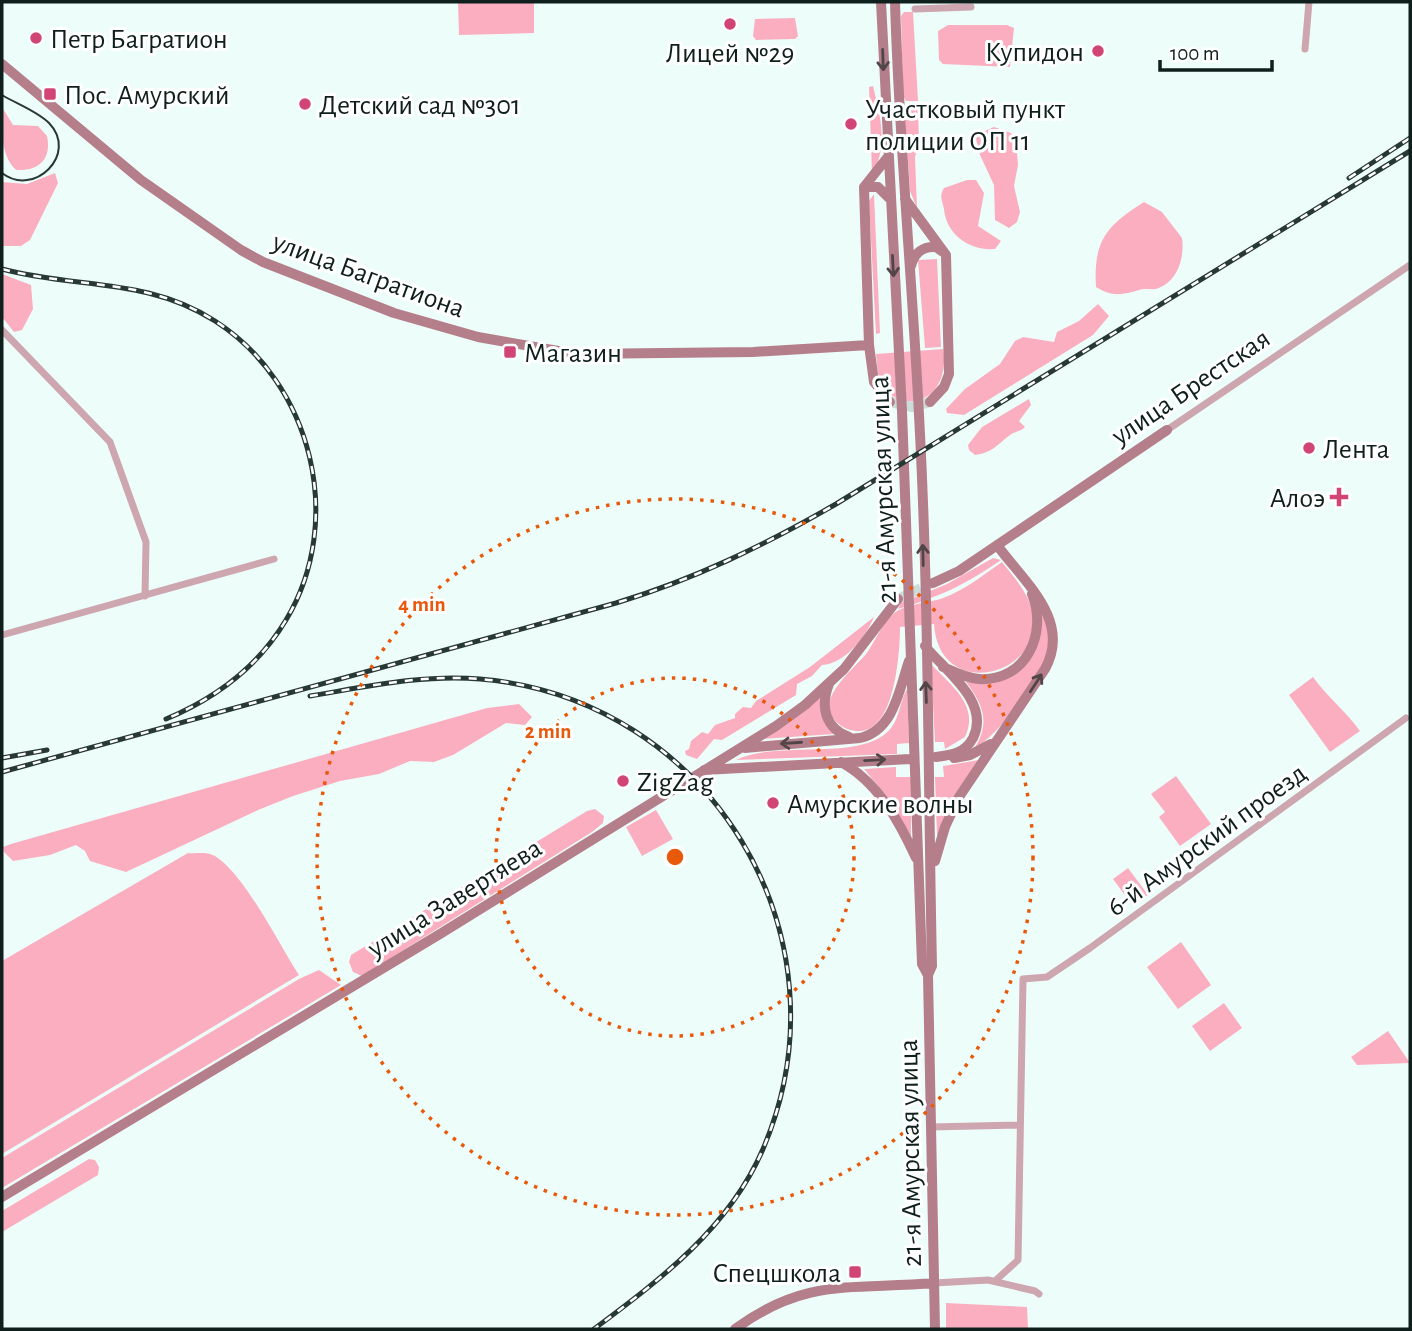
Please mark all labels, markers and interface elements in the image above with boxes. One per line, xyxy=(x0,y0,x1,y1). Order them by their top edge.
marker: Лицей №29 xyxy=(722,16,738,32)
place label: Петр Багратион xyxy=(50,26,228,54)
scale bar xyxy=(1160,28,1272,72)
marker: Петр Багратион xyxy=(28,30,44,46)
place label: Купидон xyxy=(985,39,1084,67)
place label: Лицей №29 xyxy=(666,40,794,68)
marker: Купидон xyxy=(1090,43,1106,59)
text: 100 m xyxy=(1170,43,1220,64)
one-way arrow xyxy=(877,48,890,71)
place label: Пос. Амурский xyxy=(64,82,230,110)
marker: Пос. Амурский xyxy=(42,86,58,102)
place label: Детский сад №301 xyxy=(319,92,521,120)
marker: Детский сад №301 xyxy=(297,96,313,112)
place label: Участковый пункт полиции ОП 11 xyxy=(865,96,1066,156)
marker: Участковый пункт полиции ОП 11 xyxy=(843,116,859,132)
street label: улица Багратиона xyxy=(268,228,468,324)
one-way arrow xyxy=(886,254,899,277)
street label: улица Брестская xyxy=(1106,324,1275,451)
place label: Магазин xyxy=(524,340,622,368)
marker: Магазин xyxy=(502,344,518,360)
street label: 21-я Амурская улица xyxy=(866,375,902,604)
place label: Лента xyxy=(1323,436,1390,464)
marker: Лента xyxy=(1301,440,1317,456)
place label: Алоэ xyxy=(1270,485,1325,513)
marker: Алоэ xyxy=(1331,489,1347,505)
one-way arrow xyxy=(916,544,930,567)
text: 4 min xyxy=(398,594,446,615)
one-way arrow xyxy=(1029,673,1043,693)
one-way arrow xyxy=(919,680,933,703)
text: 2 min xyxy=(525,721,571,742)
one-way arrow xyxy=(780,737,803,750)
one-way arrow xyxy=(863,754,886,767)
street label: 6-й Амурский проезд xyxy=(1102,759,1312,922)
place label: ZigZag xyxy=(637,769,714,797)
marker: ZigZag xyxy=(615,773,631,789)
place label: Амурские волны xyxy=(787,791,973,819)
marker: Амурские волны xyxy=(765,795,781,811)
street label: улица Завертяева xyxy=(362,834,547,964)
centre of rings xyxy=(663,845,687,869)
street label: 21-я Амурская улица xyxy=(895,1039,927,1267)
place label: Спецшкола xyxy=(712,1260,841,1288)
marker: Спецшкола xyxy=(847,1264,863,1280)

